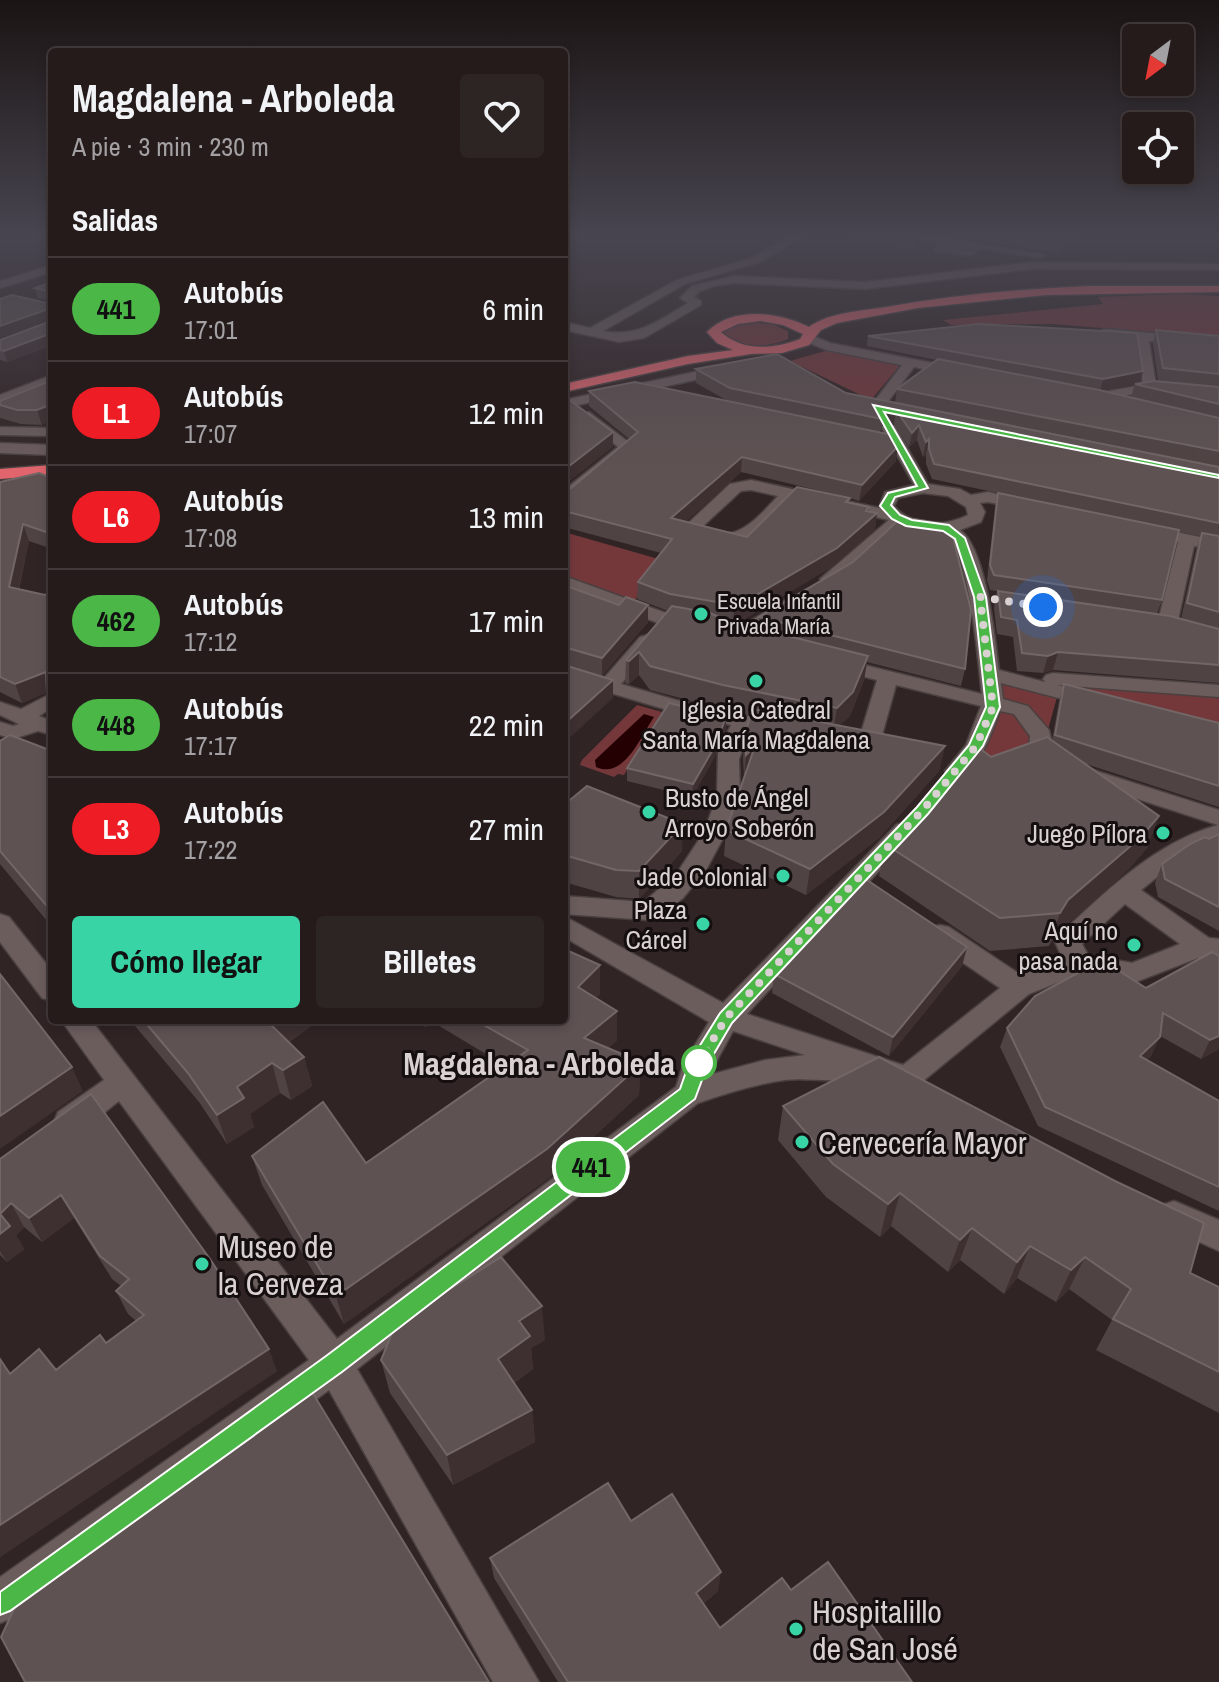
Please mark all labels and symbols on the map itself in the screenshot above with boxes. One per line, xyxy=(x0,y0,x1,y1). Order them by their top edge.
north arrow xyxy=(1122,24,1194,96)
place label: Escuela Infantil Privada María xyxy=(717,586,840,641)
your location xyxy=(1023,587,1063,627)
marker: Escuela Infantil Privada María xyxy=(692,605,710,623)
marker: Iglesia Catedral Santa María Magdalena xyxy=(747,672,765,690)
place label: Iglesia Catedral Santa María Magdalena xyxy=(642,692,870,757)
place label: Busto de Ángel Arroyo Soberón xyxy=(664,780,814,845)
marker: Busto de Ángel Arroyo Soberón xyxy=(640,803,658,821)
place label: Juego Pílora xyxy=(1027,816,1147,851)
marker: Juego Pílora xyxy=(1154,824,1172,842)
place label: Jade Colonial xyxy=(637,859,767,894)
marker: Jade Colonial xyxy=(774,867,792,885)
place label: Plaza Cárcel xyxy=(625,892,687,957)
place label: Aquí no pasa nada xyxy=(1018,913,1118,978)
marker: Plaza Cárcel xyxy=(694,915,712,933)
marker: Aquí no pasa nada xyxy=(1125,936,1143,954)
place label: Magdalena - Arboleda xyxy=(403,1042,675,1085)
marker: Magdalena - Arboleda xyxy=(682,1046,716,1080)
place label: Cervecería Mayor xyxy=(818,1121,1027,1164)
marker: Cervecería Mayor xyxy=(793,1133,811,1151)
line badge: 441 xyxy=(545,1141,637,1193)
place label: Museo de la Cerveza xyxy=(218,1225,344,1305)
marker: Museo de la Cerveza xyxy=(193,1255,211,1273)
place label: Hospitalillo de San José xyxy=(812,1590,958,1670)
marker: Hospitalillo de San José xyxy=(787,1620,805,1638)

